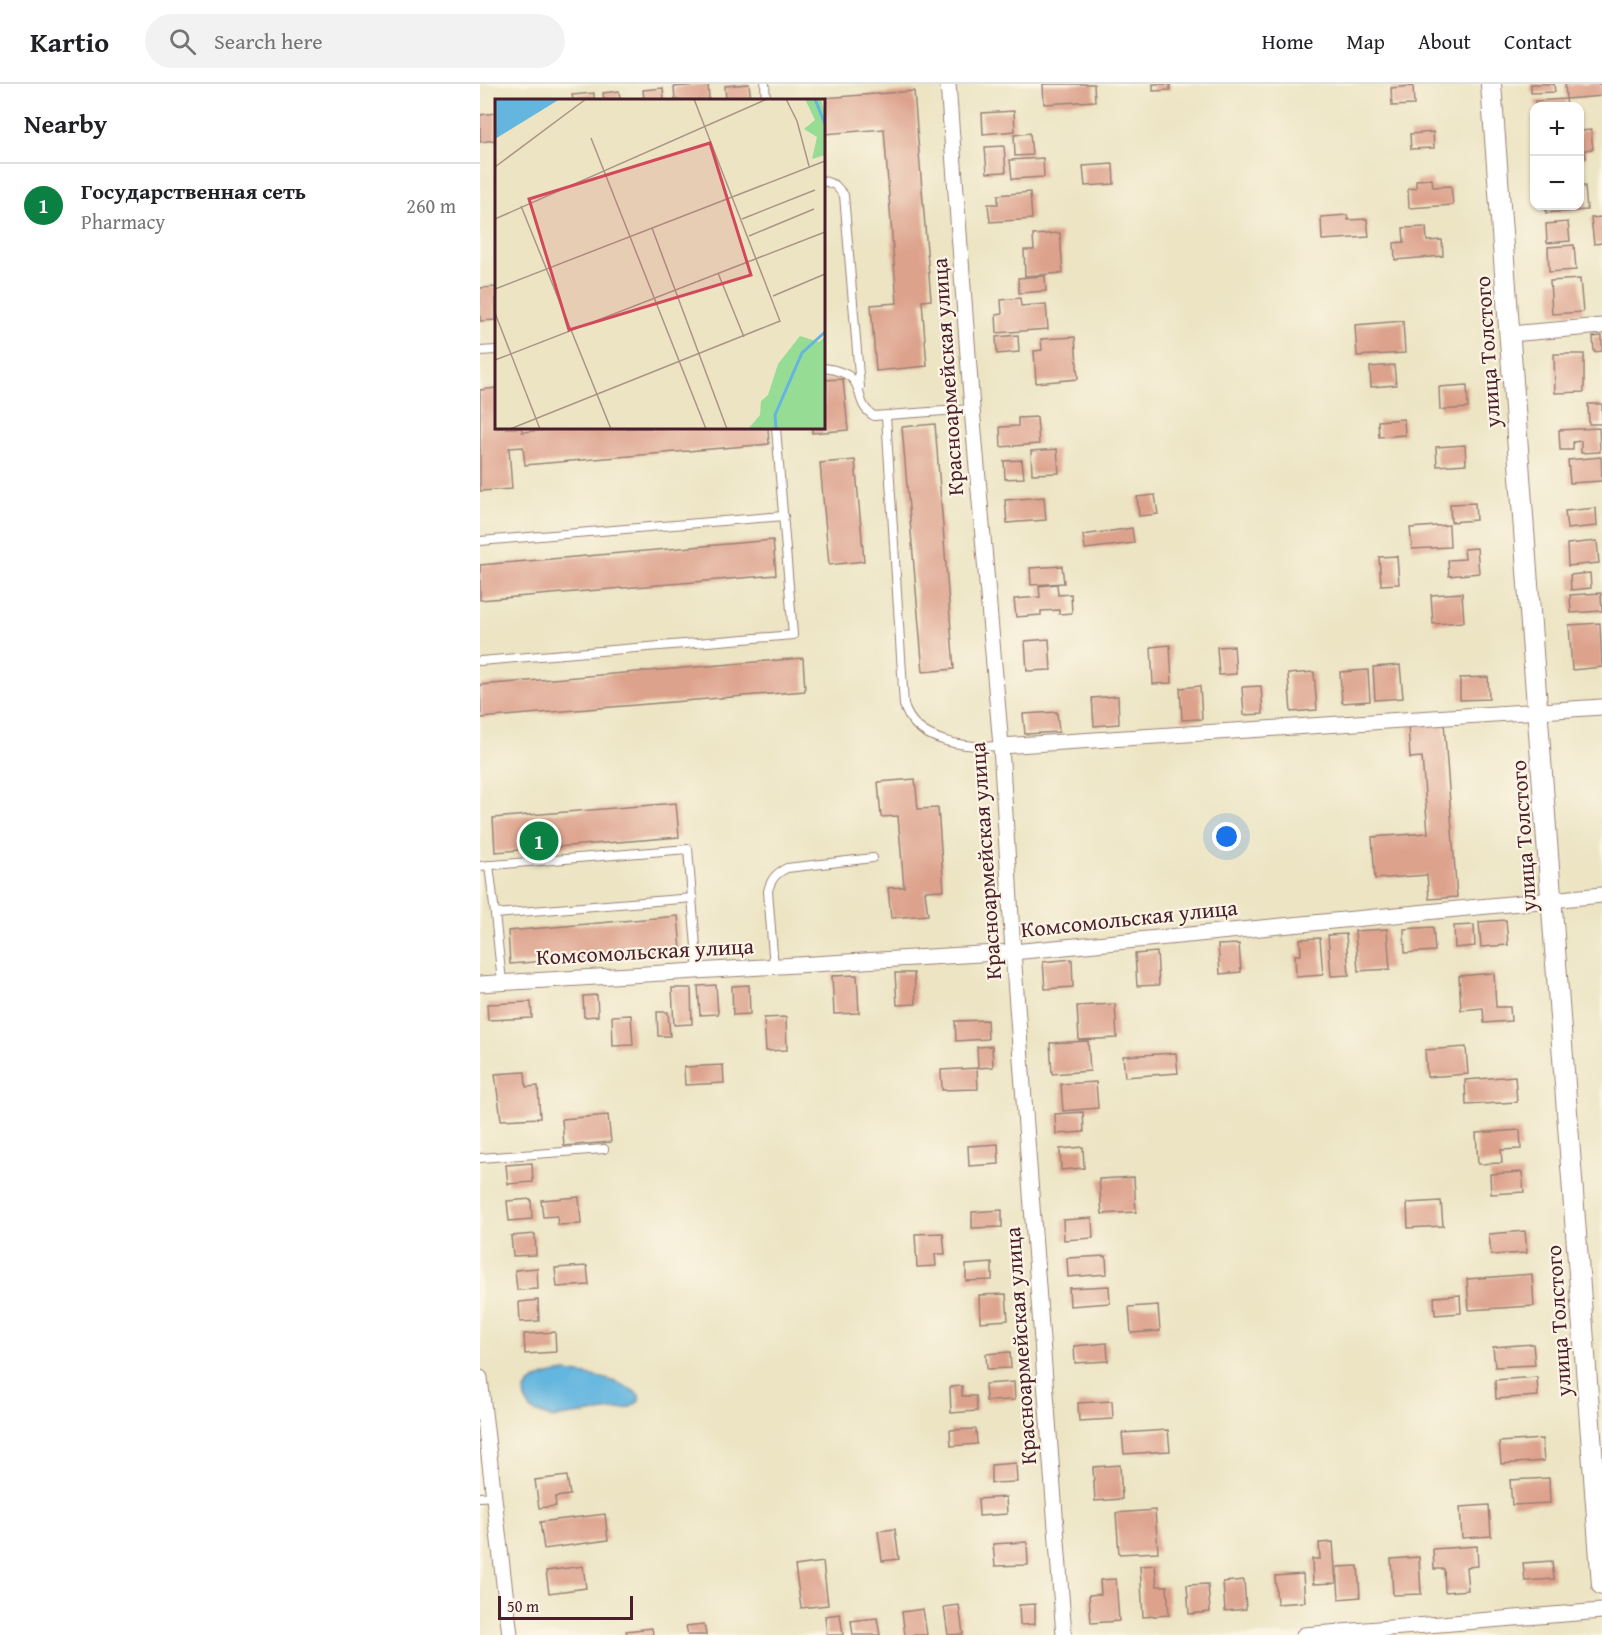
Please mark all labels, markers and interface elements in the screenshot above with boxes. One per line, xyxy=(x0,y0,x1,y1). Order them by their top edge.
search box xyxy=(145,14,565,68)
text: Kartio xyxy=(30,21,109,62)
icon: search xyxy=(166,25,199,58)
text: Search here xyxy=(214,25,323,57)
text: Home xyxy=(1262,26,1313,57)
text: Map xyxy=(1346,26,1385,57)
text: About xyxy=(1418,26,1471,57)
text: Contact xyxy=(1504,26,1572,57)
inset map xyxy=(495,99,825,429)
map controls xyxy=(1530,102,1584,210)
button: + xyxy=(1530,102,1584,156)
text: Nearby xyxy=(24,104,107,143)
button: − xyxy=(1530,156,1584,210)
text: Государственная сеть xyxy=(81,175,306,207)
text: 1 xyxy=(38,191,49,220)
text: 260 m xyxy=(406,191,456,220)
text: Pharmacy xyxy=(81,207,165,236)
street label: Красноармейская улица xyxy=(923,257,971,497)
street label: улица Толстого xyxy=(1466,275,1508,430)
street label: Красноармейская улица xyxy=(961,741,1009,981)
street label: улица Толстого xyxy=(1502,759,1544,914)
pin: 1 xyxy=(520,818,558,864)
your location xyxy=(1212,822,1241,851)
street label: Комсомольская улица xyxy=(1019,891,1240,945)
street label: Комсомольская улица xyxy=(535,929,755,973)
street label: Красноармейская улица xyxy=(996,1226,1044,1466)
street label: улица Толстого xyxy=(1537,1244,1579,1399)
scale bar xyxy=(498,1593,633,1620)
text: 50 m xyxy=(507,1594,539,1618)

